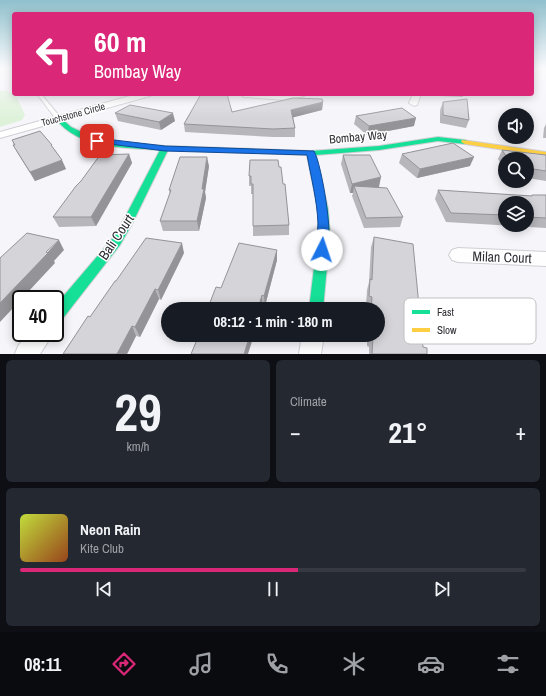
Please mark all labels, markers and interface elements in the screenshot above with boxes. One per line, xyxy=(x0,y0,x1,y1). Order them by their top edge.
text: 60 m xyxy=(94,23,146,61)
icon: left xyxy=(28,28,80,80)
text: Bombay Way xyxy=(94,59,181,84)
street label: Touchstone Circle xyxy=(40,100,107,129)
map controls xyxy=(498,108,534,232)
button: sound xyxy=(498,108,534,144)
pin xyxy=(80,124,114,158)
street label: Bombay Way xyxy=(328,126,388,148)
icon: arrive xyxy=(86,130,108,152)
button: search xyxy=(498,152,534,188)
button: layers xyxy=(498,196,534,232)
street label: Bali Court xyxy=(94,211,138,263)
position arrow xyxy=(301,229,343,271)
street label: Milan Court xyxy=(472,247,532,267)
speed limit sign: 40 xyxy=(12,290,64,342)
legend xyxy=(404,298,536,344)
text: Fast xyxy=(437,305,455,319)
text: 08:12 · 1 min · 180 m xyxy=(214,311,332,332)
text: Slow xyxy=(437,323,457,337)
text: 29 xyxy=(114,377,162,447)
text: Climate xyxy=(290,393,327,410)
text: 21° xyxy=(388,412,428,452)
text: − xyxy=(290,417,301,447)
text: + xyxy=(515,417,526,447)
text: km/h xyxy=(126,438,150,455)
text: Neon Rain xyxy=(80,519,141,540)
text: Kite Club xyxy=(80,540,124,557)
icon: previous xyxy=(93,578,115,600)
icon: pause xyxy=(262,578,284,600)
icon: next xyxy=(431,578,453,600)
icon: directions xyxy=(110,650,138,678)
icon: music xyxy=(187,650,215,678)
icon: phone xyxy=(263,650,291,678)
icon: climate xyxy=(340,650,368,678)
icon: car xyxy=(417,650,445,678)
icon: filters xyxy=(494,650,522,678)
text: 08:11 xyxy=(24,652,61,677)

